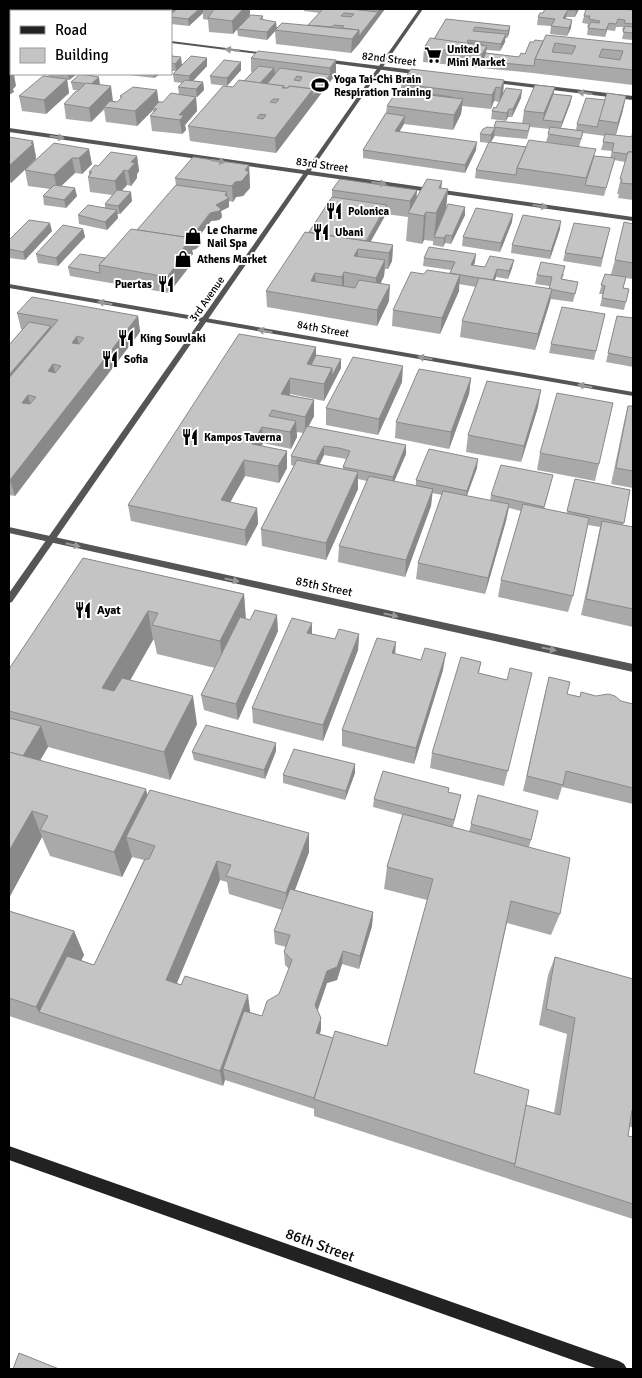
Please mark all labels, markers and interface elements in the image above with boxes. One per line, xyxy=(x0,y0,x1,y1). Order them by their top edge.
legend xyxy=(10,10,172,75)
text: Road xyxy=(55,21,87,39)
place label: United Mini Market xyxy=(447,43,506,69)
supermarket icon: United Mini Market xyxy=(423,45,443,65)
text: Building xyxy=(55,46,109,64)
one-way arrow xyxy=(224,46,240,54)
street label: 82nd Street xyxy=(361,49,417,69)
place label: Yoga Tai-Chi Brain Respiration Training xyxy=(333,73,431,99)
sports icon: Yoga Tai-Chi Brain Respiration Training xyxy=(310,75,330,95)
one-way arrow xyxy=(577,89,593,97)
one-way arrow xyxy=(49,134,65,142)
street label: 83rd Street xyxy=(295,155,349,175)
one-way arrow xyxy=(210,157,226,165)
one-way arrow xyxy=(371,180,387,188)
restaurant icon: Polonica xyxy=(324,201,344,221)
one-way arrow xyxy=(532,202,548,210)
place label: Polonica xyxy=(348,205,390,218)
restaurant icon: Ubani xyxy=(311,222,331,242)
place label: Le Charme Nail Spa xyxy=(207,224,258,250)
shop icon: Le Charme Nail Spa xyxy=(183,226,203,246)
place label: Ubani xyxy=(335,226,363,239)
shop icon: Athens Market xyxy=(173,249,193,269)
place label: Athens Market xyxy=(197,253,267,266)
restaurant icon: Puertas xyxy=(156,274,176,294)
street label: 3rd Avenue xyxy=(187,274,227,324)
place label: Puertas xyxy=(115,278,152,291)
one-way arrow xyxy=(96,298,112,306)
street label: 84th Street xyxy=(296,318,350,340)
one-way arrow xyxy=(257,326,273,334)
restaurant icon: King Souvlaki xyxy=(116,328,136,348)
place label: King Souvlaki xyxy=(140,332,206,345)
restaurant icon: Sofia xyxy=(100,349,120,369)
place label: Sofia xyxy=(124,353,149,366)
one-way arrow xyxy=(417,354,433,362)
one-way arrow xyxy=(577,381,593,389)
restaurant icon: Kampos Taverna xyxy=(180,427,200,447)
place label: Kampos Taverna xyxy=(204,431,282,444)
one-way arrow xyxy=(66,541,82,549)
street label: 85th Street xyxy=(294,574,354,600)
one-way arrow xyxy=(225,576,241,584)
restaurant icon: Ayat xyxy=(73,600,93,620)
place label: Ayat xyxy=(97,603,121,618)
one-way arrow xyxy=(383,611,399,619)
one-way arrow xyxy=(542,646,558,654)
street label: 86th Street xyxy=(283,1224,357,1266)

